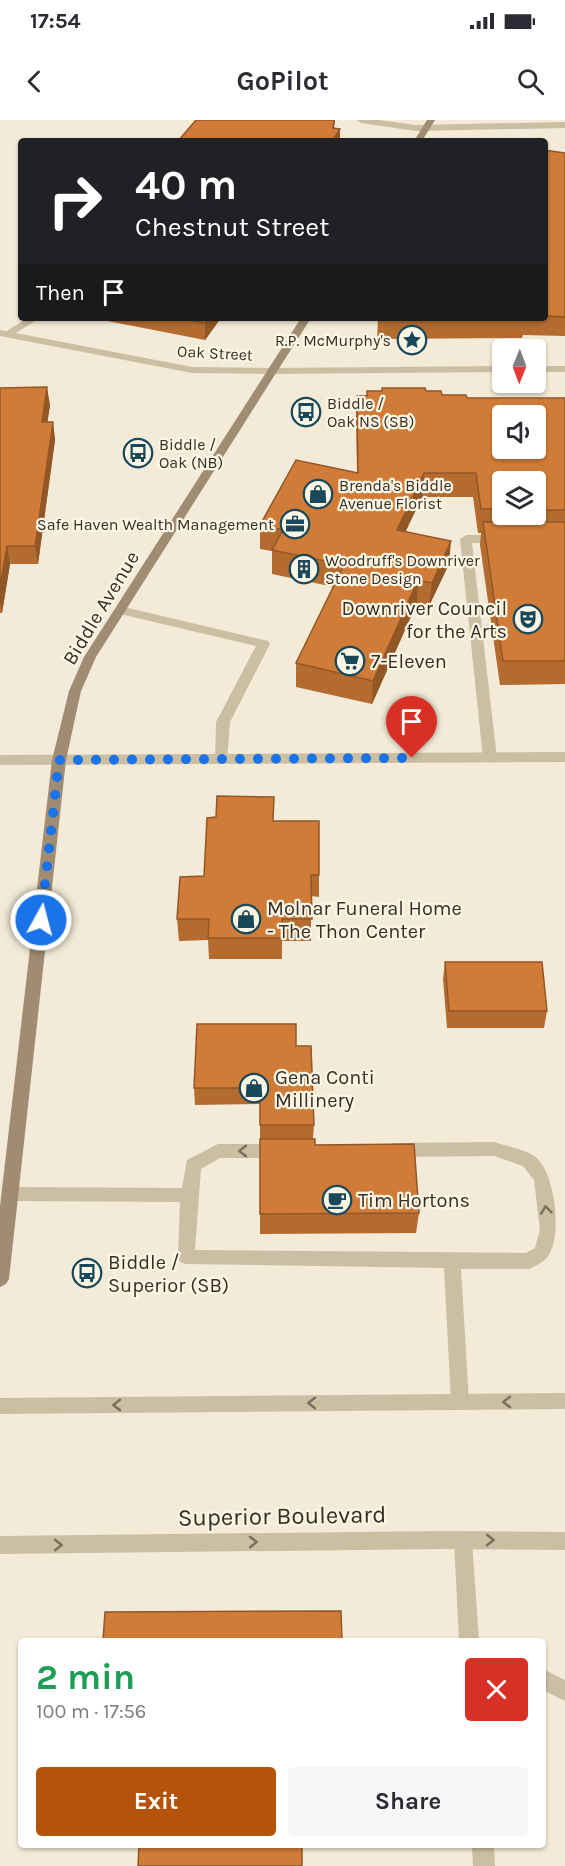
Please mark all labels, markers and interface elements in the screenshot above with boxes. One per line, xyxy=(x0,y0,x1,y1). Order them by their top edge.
text: 17:54 xyxy=(30,8,81,34)
icon: back xyxy=(18,65,51,98)
text: GoPilot xyxy=(236,65,329,97)
icon: search xyxy=(514,65,547,98)
text: 40 m xyxy=(135,160,237,210)
icon: right xyxy=(36,162,114,240)
text: Chestnut Street xyxy=(135,211,329,243)
icon: arrive xyxy=(97,276,130,309)
text: Then xyxy=(36,280,85,306)
place icon: R.P. McMurphy's xyxy=(396,324,428,356)
place label: R.P. McMurphy's xyxy=(275,331,391,350)
north arrow xyxy=(492,339,546,393)
map controls xyxy=(492,339,546,525)
street label: Oak Street xyxy=(177,342,253,364)
place label: Biddle / Oak NS (SB) xyxy=(327,394,414,431)
bus stop icon: Biddle / Oak NS (SB) xyxy=(290,396,322,428)
button: sound xyxy=(492,405,546,459)
place label: Biddle / Oak (NB) xyxy=(159,435,223,472)
bus stop icon: Biddle / Oak (NB) xyxy=(122,437,154,469)
button: layers xyxy=(492,471,546,525)
place label: Brenda's Biddle Avenue Florist xyxy=(339,476,452,513)
shop icon: Brenda's Biddle Avenue Florist xyxy=(302,478,334,510)
office icon: Safe Haven Wealth Management xyxy=(279,508,311,540)
place label: Safe Haven Wealth Management xyxy=(37,515,274,534)
street label: Biddle Avenue xyxy=(58,547,144,669)
place label: Woodruff's Downriver Stone Design xyxy=(325,551,480,588)
building icon: Woodruff's Downriver Stone Design xyxy=(288,553,320,585)
place label: Downriver Council for the Arts xyxy=(342,597,507,643)
theatre icon: Downriver Council for the Arts xyxy=(512,603,544,635)
supermarket icon: 7-Eleven xyxy=(334,645,366,677)
place label: 7-Eleven xyxy=(371,650,447,673)
pin xyxy=(386,696,437,758)
icon: arrive xyxy=(395,705,428,738)
position arrow xyxy=(9,888,73,952)
place label: Molnar Funeral Home - The Thon Center xyxy=(267,897,462,943)
shop icon: Molnar Funeral Home - The Thon Center xyxy=(230,903,262,935)
place label: Gena Conti Millinery xyxy=(275,1066,375,1112)
shop icon: Gena Conti Millinery xyxy=(238,1072,270,1104)
one-way arrow xyxy=(238,1145,247,1157)
cafe icon: Tim Hortons xyxy=(321,1184,353,1216)
place label: Tim Hortons xyxy=(358,1189,470,1212)
one-way arrow xyxy=(540,1206,553,1215)
place label: Biddle / Superior (SB) xyxy=(108,1251,229,1297)
bus stop icon: Biddle / Superior (SB) xyxy=(71,1257,103,1289)
one-way arrow xyxy=(502,1396,511,1408)
one-way arrow xyxy=(307,1397,316,1409)
one-way arrow xyxy=(112,1399,121,1411)
street label: Superior Boulevard xyxy=(178,1500,386,1532)
one-way arrow xyxy=(486,1534,495,1546)
one-way arrow xyxy=(249,1536,258,1548)
one-way arrow xyxy=(54,1538,63,1551)
text: 2 min xyxy=(36,1656,135,1698)
button: close xyxy=(465,1658,528,1721)
text: 100 m · 17:56 xyxy=(36,1700,146,1723)
button: Exit xyxy=(36,1767,276,1836)
button: Share xyxy=(288,1767,528,1836)

